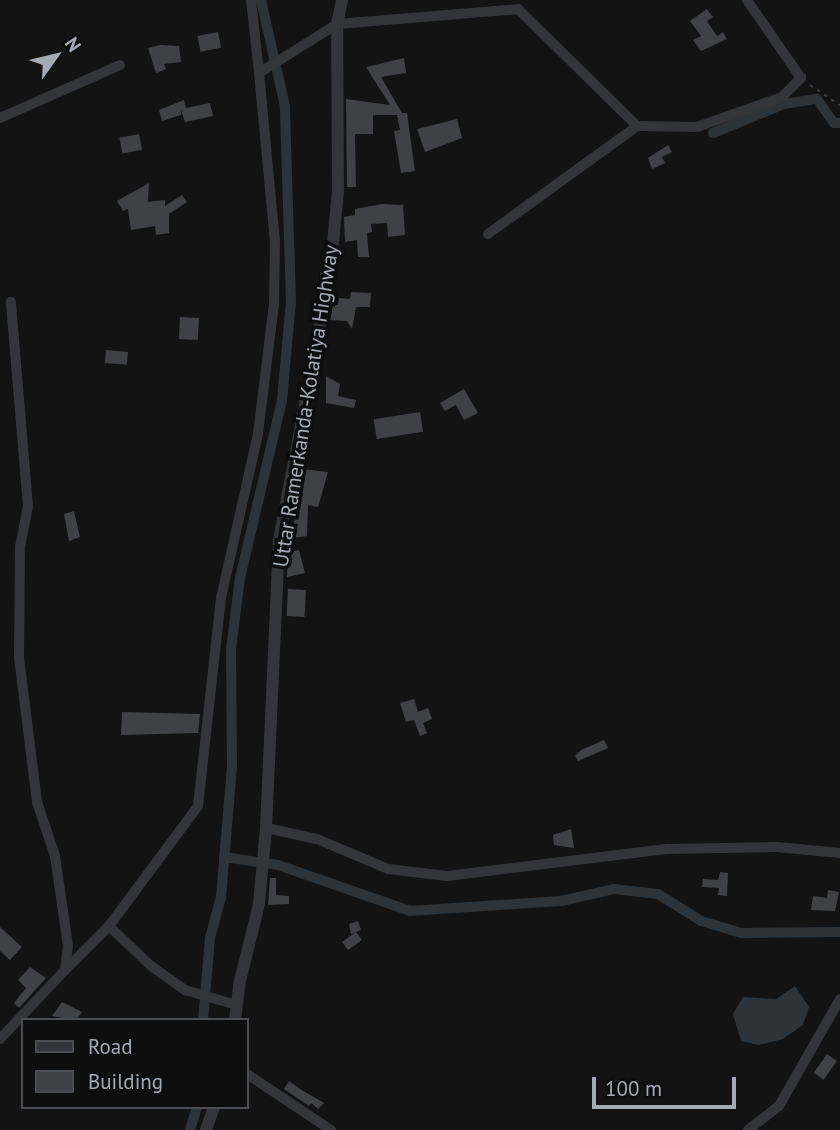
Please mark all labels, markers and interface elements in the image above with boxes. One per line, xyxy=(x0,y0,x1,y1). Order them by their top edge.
north arrow xyxy=(21,21,91,91)
text: N xyxy=(60,32,87,56)
street label: Uttar Ramerkanda-Kolatiya Highway xyxy=(268,243,344,569)
legend xyxy=(21,1018,248,1109)
text: Road xyxy=(88,1033,132,1060)
scale bar xyxy=(595,1064,738,1108)
text: Building xyxy=(88,1068,163,1095)
text: 100 m xyxy=(605,1075,662,1102)

